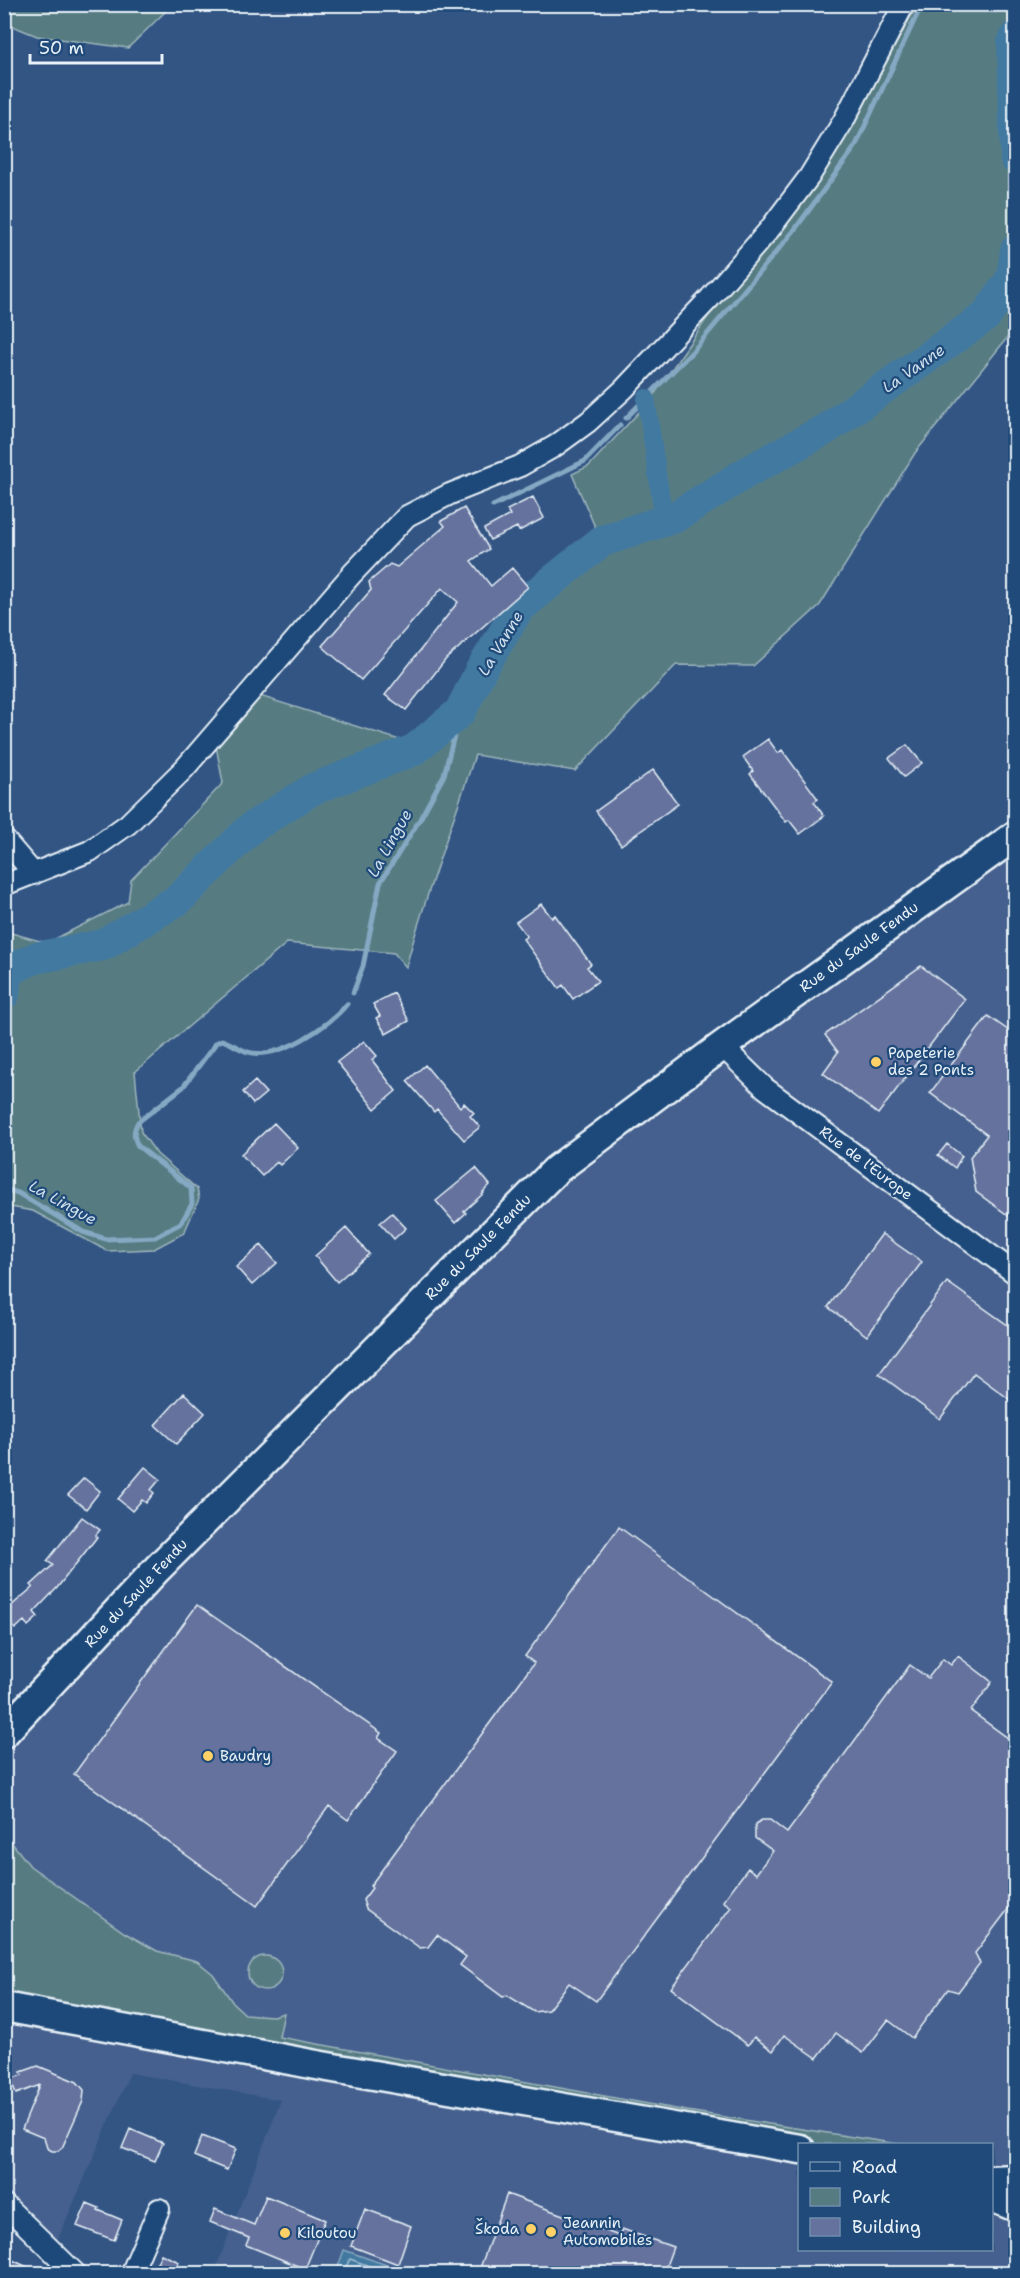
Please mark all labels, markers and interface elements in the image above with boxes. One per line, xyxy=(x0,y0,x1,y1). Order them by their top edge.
scale bar xyxy=(30,27,162,65)
text: 50 m xyxy=(39,36,84,60)
water label: La Vanne xyxy=(878,339,949,398)
water label: La Vanne xyxy=(473,607,528,680)
water label: La Lingue xyxy=(362,806,417,881)
street label: Rue du Saule Fendu xyxy=(796,897,922,997)
place label: Papeterie des 2 Ponts xyxy=(888,1043,974,1080)
marker: Papeterie des 2 Ponts xyxy=(869,1055,883,1069)
street label: Rue de l'Europe xyxy=(815,1121,917,1205)
water label: La Lingue xyxy=(25,1175,100,1230)
street label: Rue du Saule Fendu xyxy=(421,1190,535,1304)
street label: Rue du Saule Fendu xyxy=(80,1534,192,1652)
place label: Baudry xyxy=(220,1746,271,1766)
marker: Baudry xyxy=(201,1749,215,1763)
legend xyxy=(798,2143,993,2251)
text: Road xyxy=(852,2155,897,2179)
text: Park xyxy=(852,2185,891,2209)
place label: Jeannin Automobiles xyxy=(563,2213,652,2250)
text: Building xyxy=(852,2215,921,2239)
place label: Škoda xyxy=(475,2218,520,2239)
marker: Škoda xyxy=(524,2222,538,2236)
place label: Kiloutou xyxy=(297,2223,356,2243)
marker: Jeannin Automobiles xyxy=(544,2225,558,2239)
marker: Kiloutou xyxy=(278,2226,292,2240)

